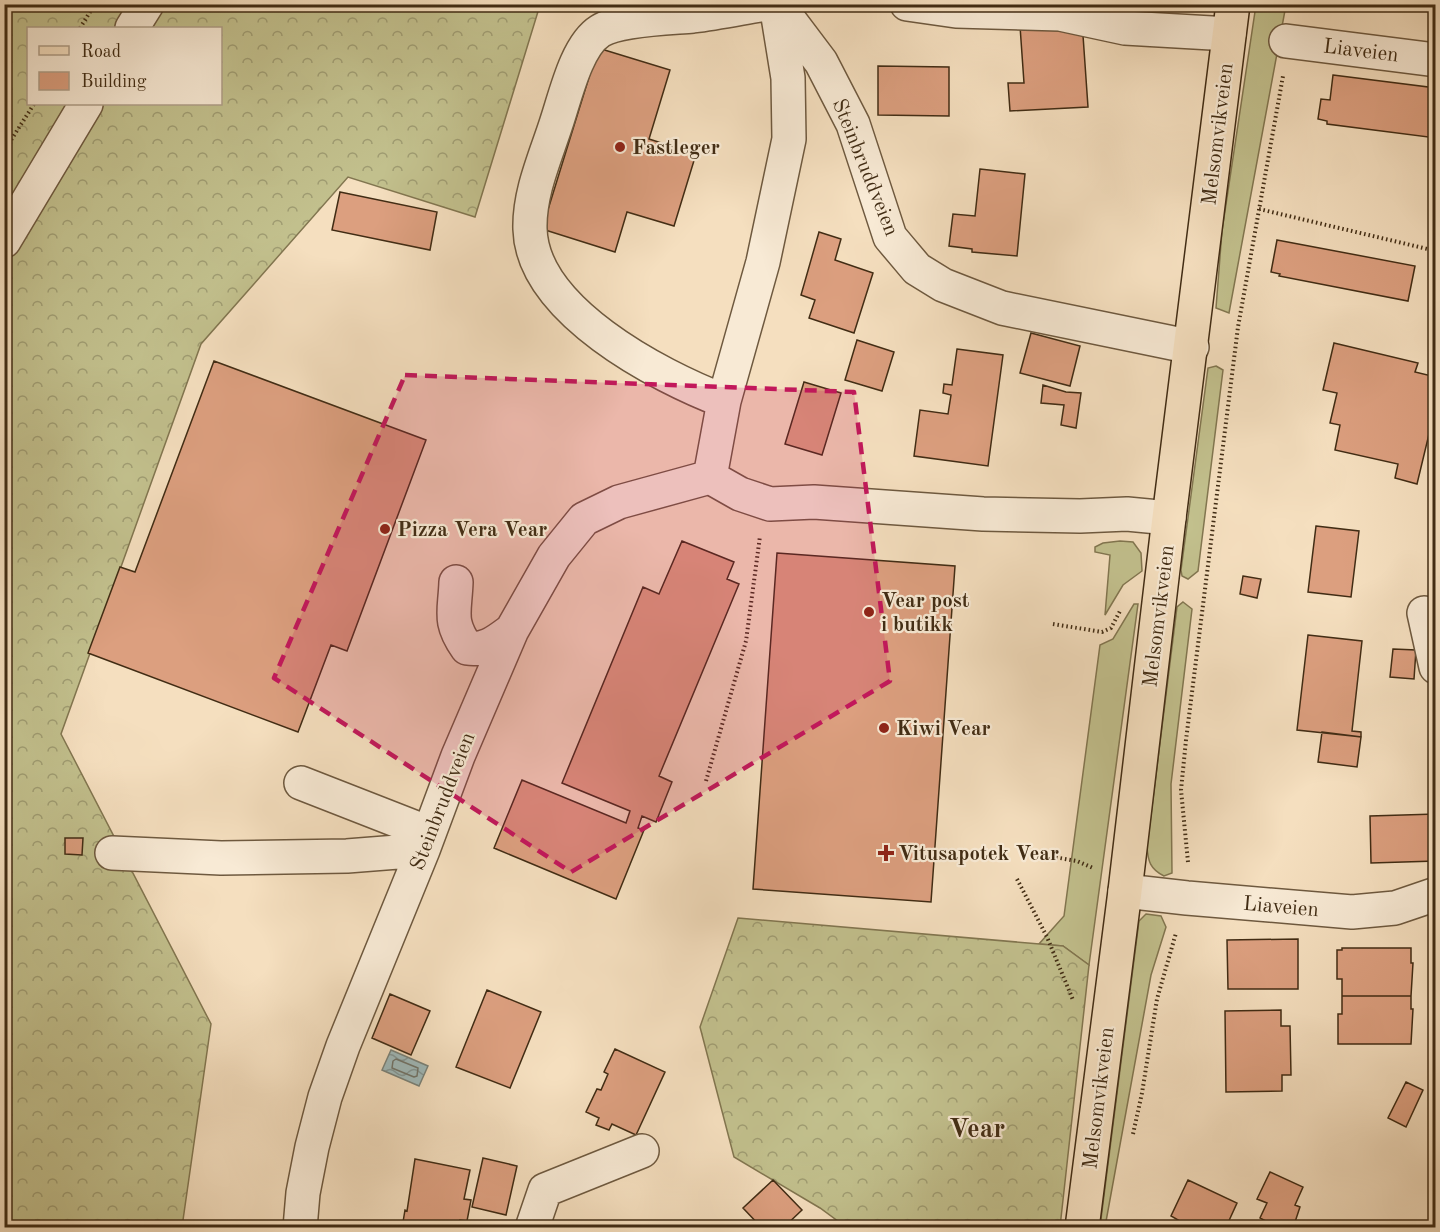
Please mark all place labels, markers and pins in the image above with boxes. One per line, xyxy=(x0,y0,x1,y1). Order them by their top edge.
place label: Fastleger xyxy=(632,138,720,159)
marker: Fastleger xyxy=(613,140,627,154)
place label: Pizza Vera Vear xyxy=(397,520,548,541)
marker: Pizza Vera Vear xyxy=(378,522,392,536)
place label: Vear post i butikk xyxy=(881,591,970,636)
marker: Vear post i butikk xyxy=(862,605,876,619)
place label: Kiwi Vear xyxy=(896,719,991,740)
marker: Kiwi Vear xyxy=(877,721,891,735)
place label: Vitusapotek Vear xyxy=(898,844,1059,865)
marker: Vitusapotek Vear xyxy=(879,846,893,860)

